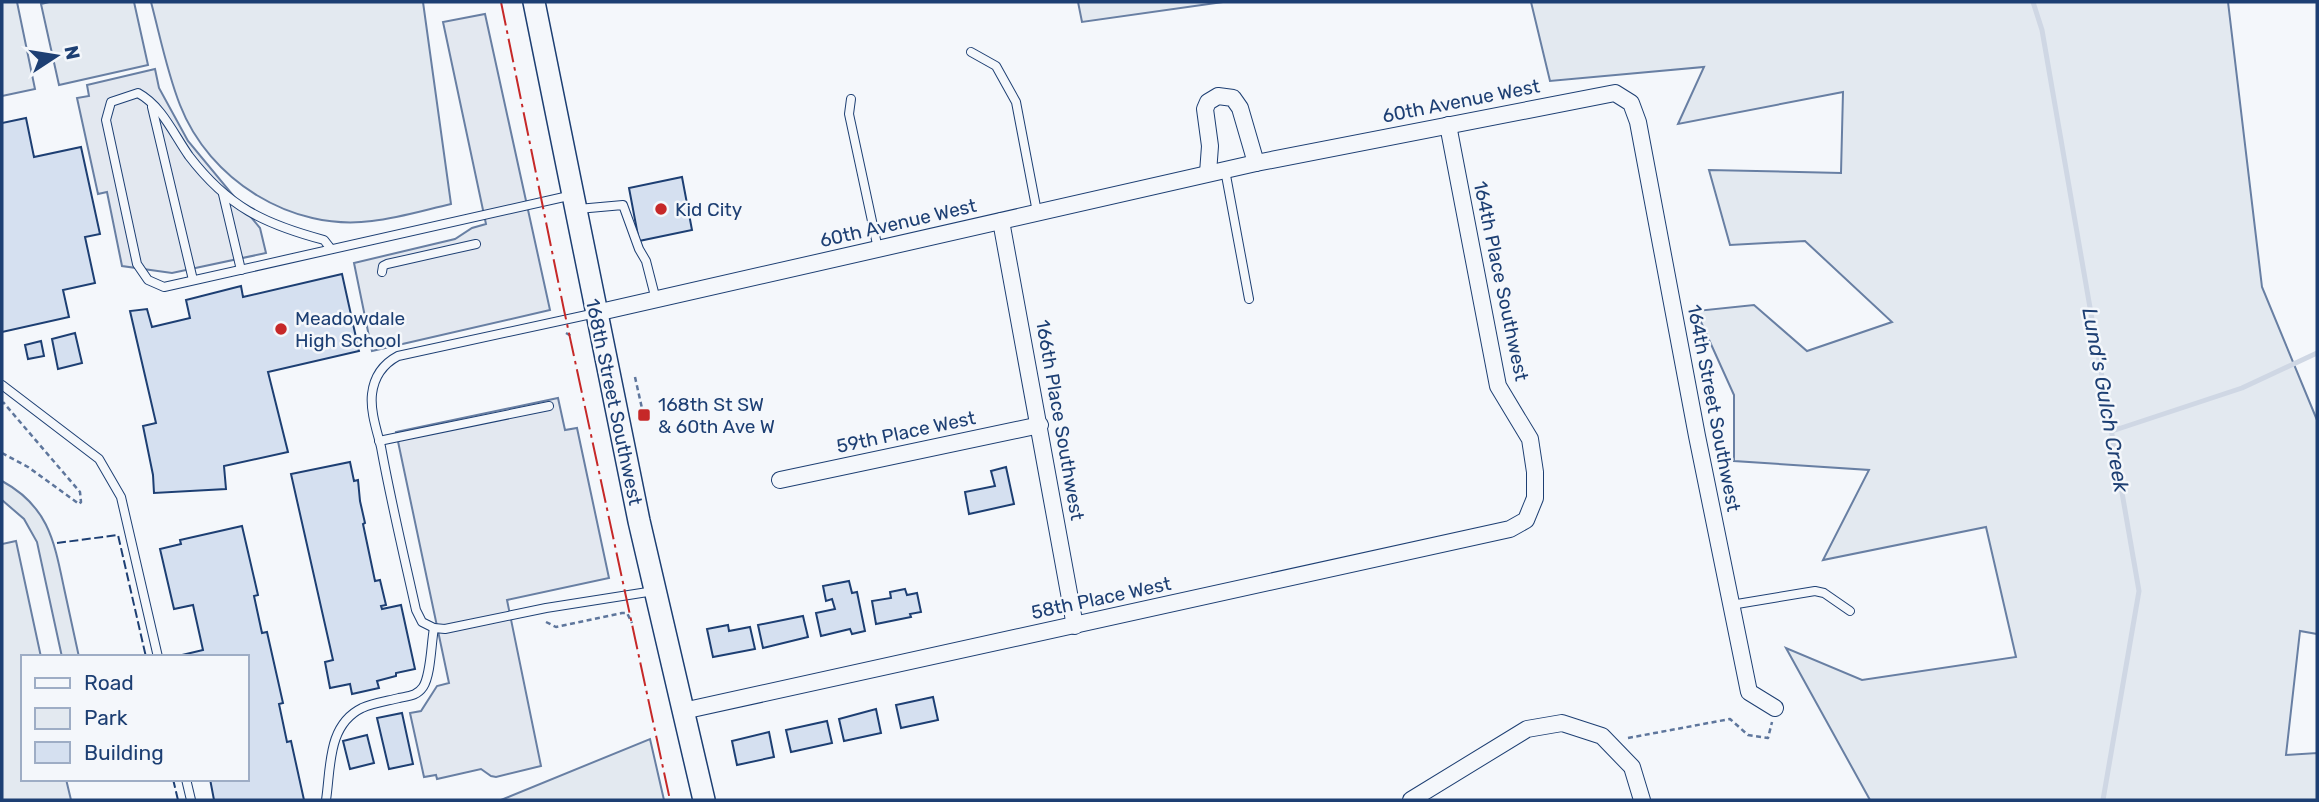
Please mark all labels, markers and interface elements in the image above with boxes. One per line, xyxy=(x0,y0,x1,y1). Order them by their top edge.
north arrow xyxy=(21,21,91,91)
text: N xyxy=(59,43,85,62)
street label: 60th Avenue West xyxy=(1380,74,1542,128)
street label: 164th Place Southwest xyxy=(1469,179,1534,384)
street label: 60th Avenue West xyxy=(817,194,979,252)
place label: Kid City xyxy=(675,198,742,221)
marker: Kid City xyxy=(653,201,669,217)
street label: 168th Street Southwest xyxy=(581,297,647,508)
street label: 164th Street Southwest xyxy=(1683,303,1745,514)
water label: Lund's Gulch Creek xyxy=(2077,306,2135,495)
place label: Meadowdale High School xyxy=(295,307,405,352)
street label: 166th Place Southwest xyxy=(1031,318,1089,523)
marker: Meadowdale High School xyxy=(273,321,289,337)
place label: 168th St SW & 60th Ave W xyxy=(658,393,775,438)
street label: 59th Place West xyxy=(834,406,978,458)
marker: 168th St SW & 60th Ave W xyxy=(636,407,652,423)
street label: 58th Place West xyxy=(1029,572,1174,624)
legend xyxy=(21,655,248,781)
text: Road xyxy=(84,670,134,695)
text: Park xyxy=(84,705,128,730)
text: Building xyxy=(84,740,164,765)

